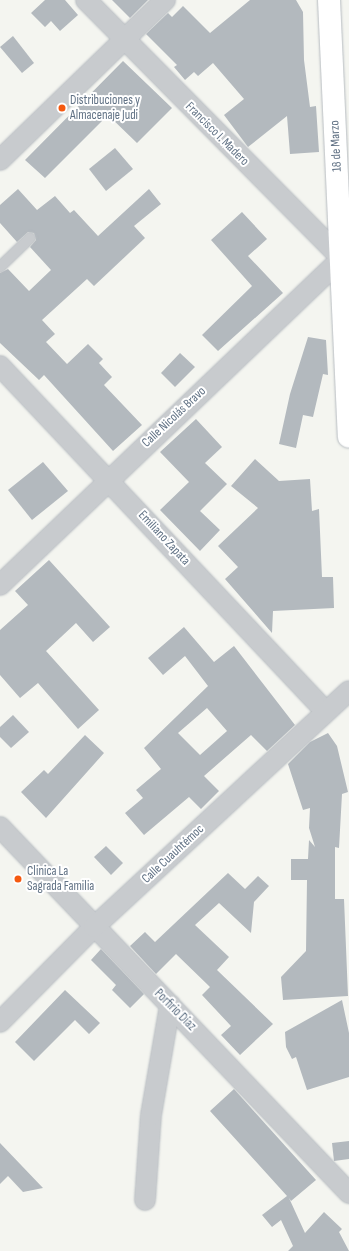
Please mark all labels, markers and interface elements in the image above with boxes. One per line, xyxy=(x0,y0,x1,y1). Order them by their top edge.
place label: Distribuciones y Almacenaje Judi xyxy=(70,93,140,124)
street label: Francisco I. Madero xyxy=(182,99,252,169)
marker: Distribuciones y Almacenaje Judi xyxy=(57,103,67,113)
street label: 18 de Marzo xyxy=(327,120,345,172)
street label: Calle Nicolás Bravo xyxy=(139,384,209,450)
street label: Emiliano Zapata xyxy=(135,508,193,568)
street label: Calle Cuauhtémoc xyxy=(139,821,207,887)
place label: Clinica La Sagrada Familia xyxy=(27,864,94,895)
marker: Clinica La Sagrada Familia xyxy=(12,873,24,885)
street label: Porfirio Díaz xyxy=(151,986,199,1034)

